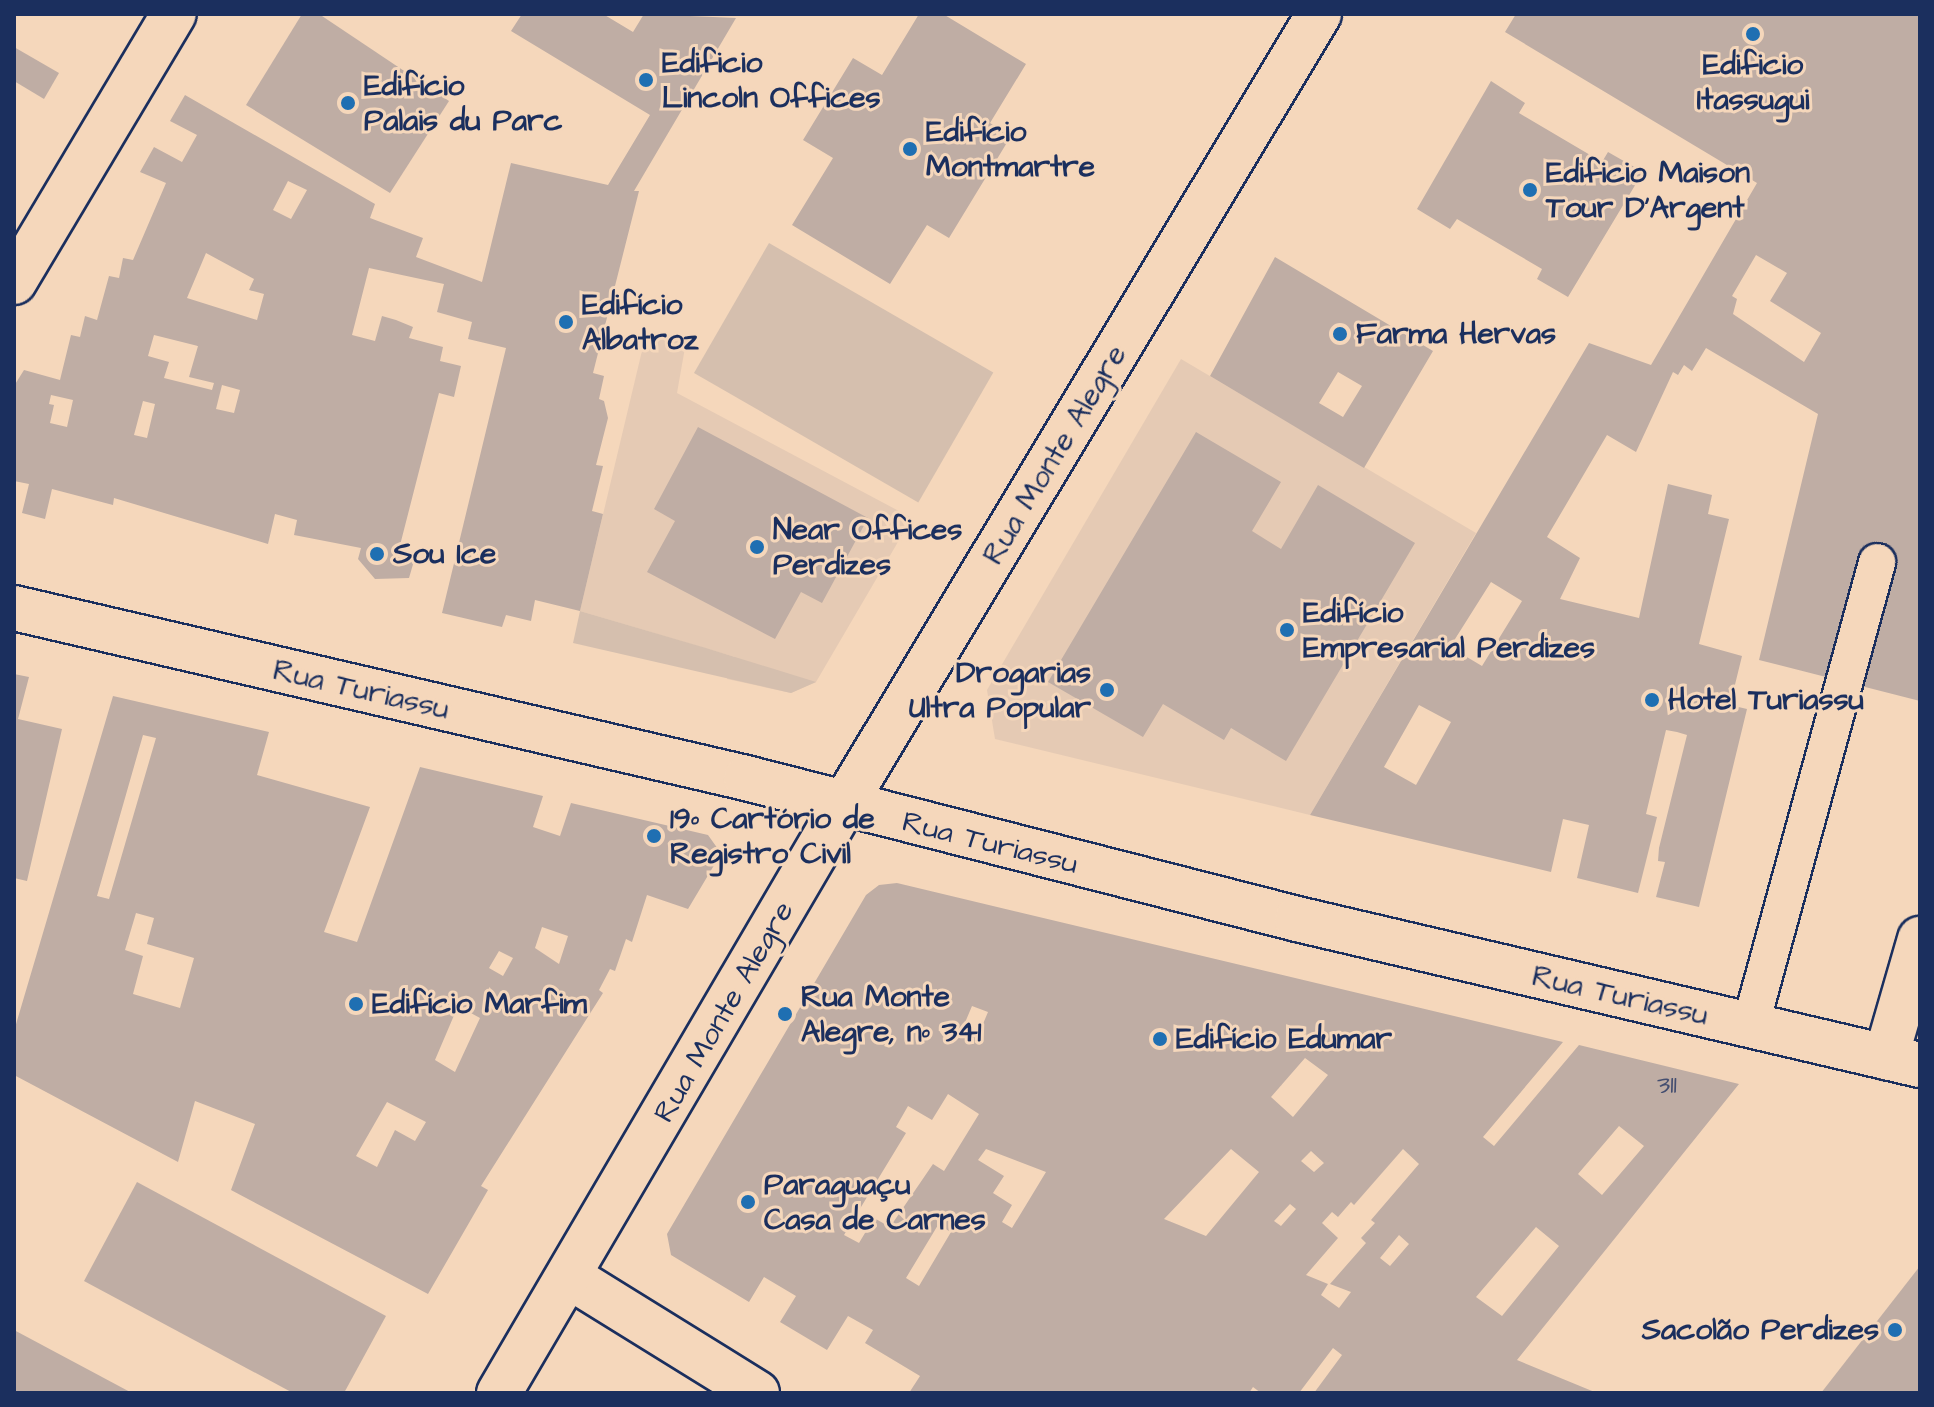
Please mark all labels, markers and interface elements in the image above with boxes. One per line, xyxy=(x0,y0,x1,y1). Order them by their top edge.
marker: Edificio Itassugui xyxy=(1744,25,1762,43)
place label: Edificio Lincoln Offices xyxy=(662,45,880,116)
place label: Edificio Itassugui xyxy=(1697,47,1809,118)
place label: Edifício Palais du Parc xyxy=(364,68,563,138)
marker: Edificio Lincoln Offices xyxy=(637,71,655,89)
marker: Edifício Palais du Parc xyxy=(339,94,357,112)
place label: Edifício Montmartre xyxy=(926,114,1095,184)
marker: Edifício Montmartre xyxy=(901,140,919,158)
place label: Edificio Maison Tour D'Argent xyxy=(1546,155,1750,226)
marker: Edificio Maison Tour D'Argent xyxy=(1521,181,1539,199)
place label: Edifício Albatroz xyxy=(582,287,698,358)
marker: Edifício Albatroz xyxy=(557,313,575,331)
place label: Farma Hervas xyxy=(1356,316,1556,352)
marker: Farma Hervas xyxy=(1331,325,1349,343)
street label: Rua Monte Alegre xyxy=(975,339,1135,571)
place label: Near Offices Perdizes xyxy=(773,512,962,582)
place label: Sou Ice xyxy=(393,536,496,572)
marker: Near Offices Perdizes xyxy=(748,538,766,556)
marker: Sou Ice xyxy=(368,545,386,563)
place label: Edifício Empresarial Perdizes xyxy=(1303,595,1595,666)
marker: Edifício Empresarial Perdizes xyxy=(1278,621,1296,639)
street label: Rua Turiassu xyxy=(269,652,453,728)
place label: Drogarias Ultra Popular xyxy=(909,655,1091,726)
marker: Drogarias Ultra Popular xyxy=(1098,681,1116,699)
place label: Hotel Turiassu xyxy=(1668,682,1864,718)
marker: Hotel Turiassu xyxy=(1643,691,1661,709)
place label: 19º Cartório de Registro Civil xyxy=(670,801,875,872)
street label: Rua Turiassu xyxy=(899,804,1081,882)
marker: 19º Cartório de Registro Civil xyxy=(645,827,663,845)
street label: Rua Monte Alegre xyxy=(646,895,802,1129)
street label: Rua Turiassu xyxy=(1528,958,1712,1034)
place label: Rua Monte Alegre, nº 341 xyxy=(801,979,981,1050)
place label: Edifício Marfim xyxy=(372,986,587,1022)
marker: Edifício Marfim xyxy=(347,995,365,1013)
marker: Rua Monte Alegre, nº 341 xyxy=(776,1005,794,1023)
place label: Edifício Edumar xyxy=(1176,1021,1392,1057)
marker: Edifício Edumar xyxy=(1151,1030,1169,1048)
house number: 311 xyxy=(1657,1070,1677,1102)
place label: Paraguaçu Casa de Carnes xyxy=(764,1167,986,1238)
marker: Paraguaçu Casa de Carnes xyxy=(739,1193,757,1211)
place label: Sacolão Perdizes xyxy=(1642,1312,1879,1348)
marker: Sacolão Perdizes xyxy=(1886,1321,1904,1339)

